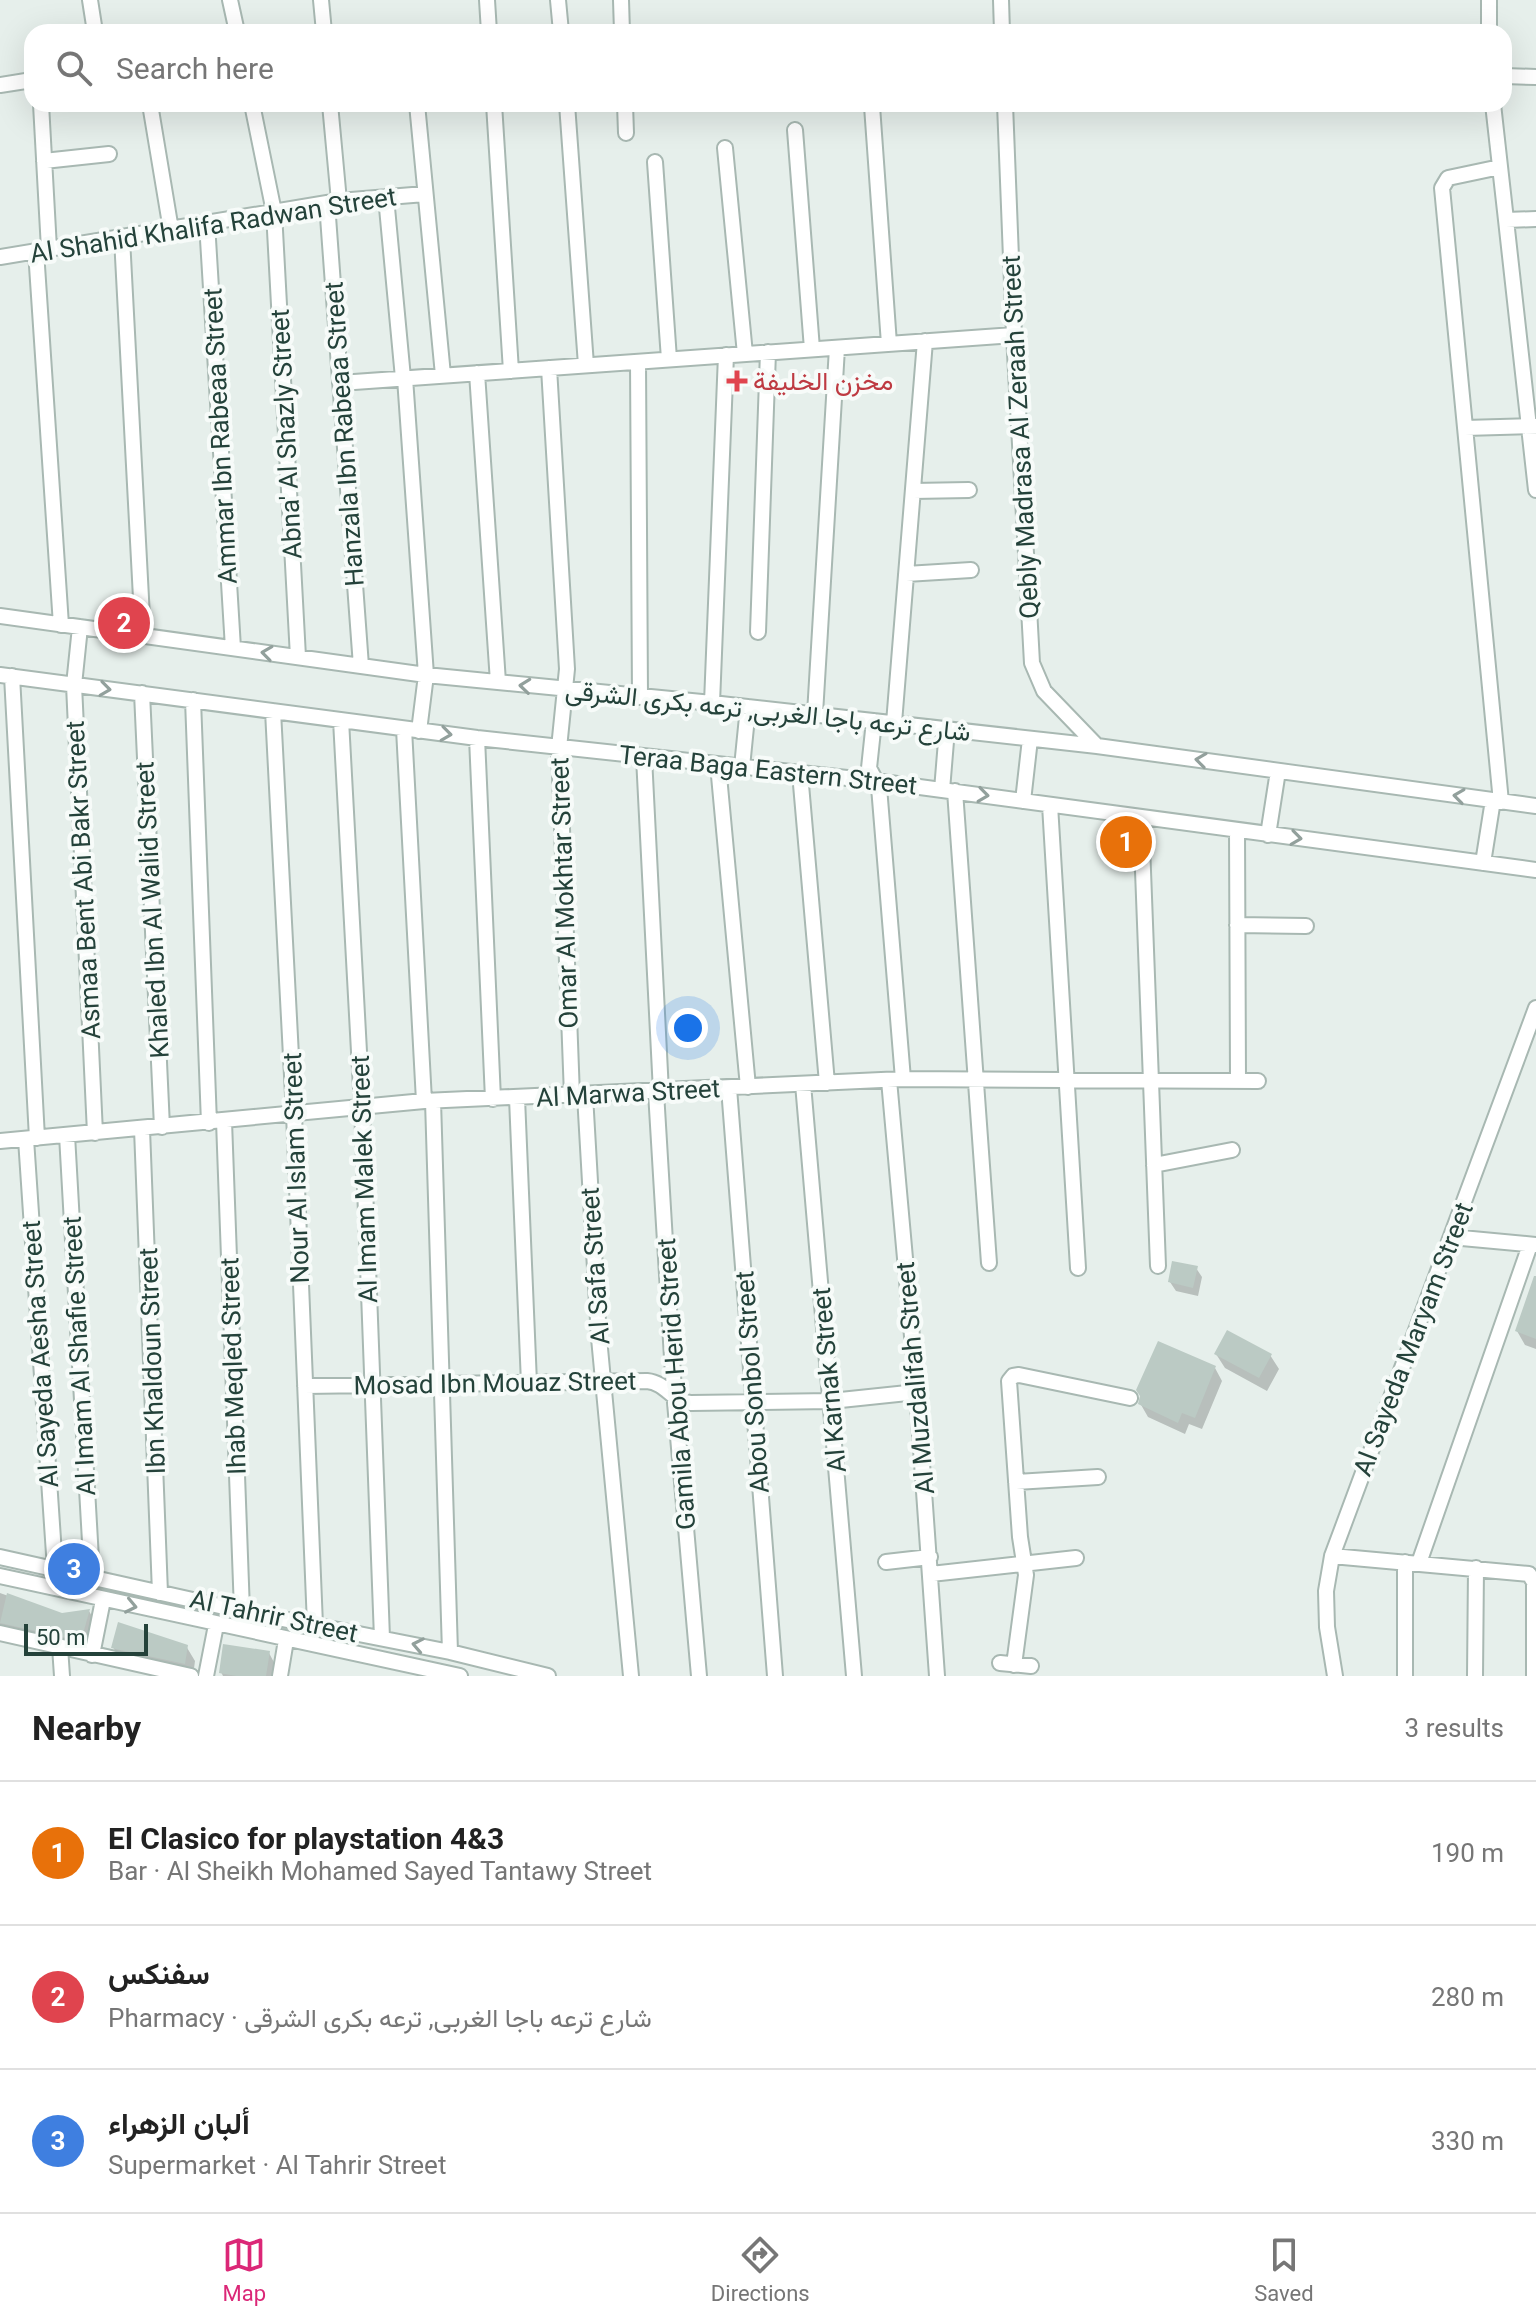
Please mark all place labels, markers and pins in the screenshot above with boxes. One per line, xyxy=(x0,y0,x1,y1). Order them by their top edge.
place label: مخزن الخليفة xyxy=(753,366,893,397)
marker: مخزن الخليفة xyxy=(728,372,746,390)
pin: 2 xyxy=(98,593,150,653)
pin: 1 xyxy=(1100,812,1152,872)
pin: 3 xyxy=(48,1539,100,1599)

